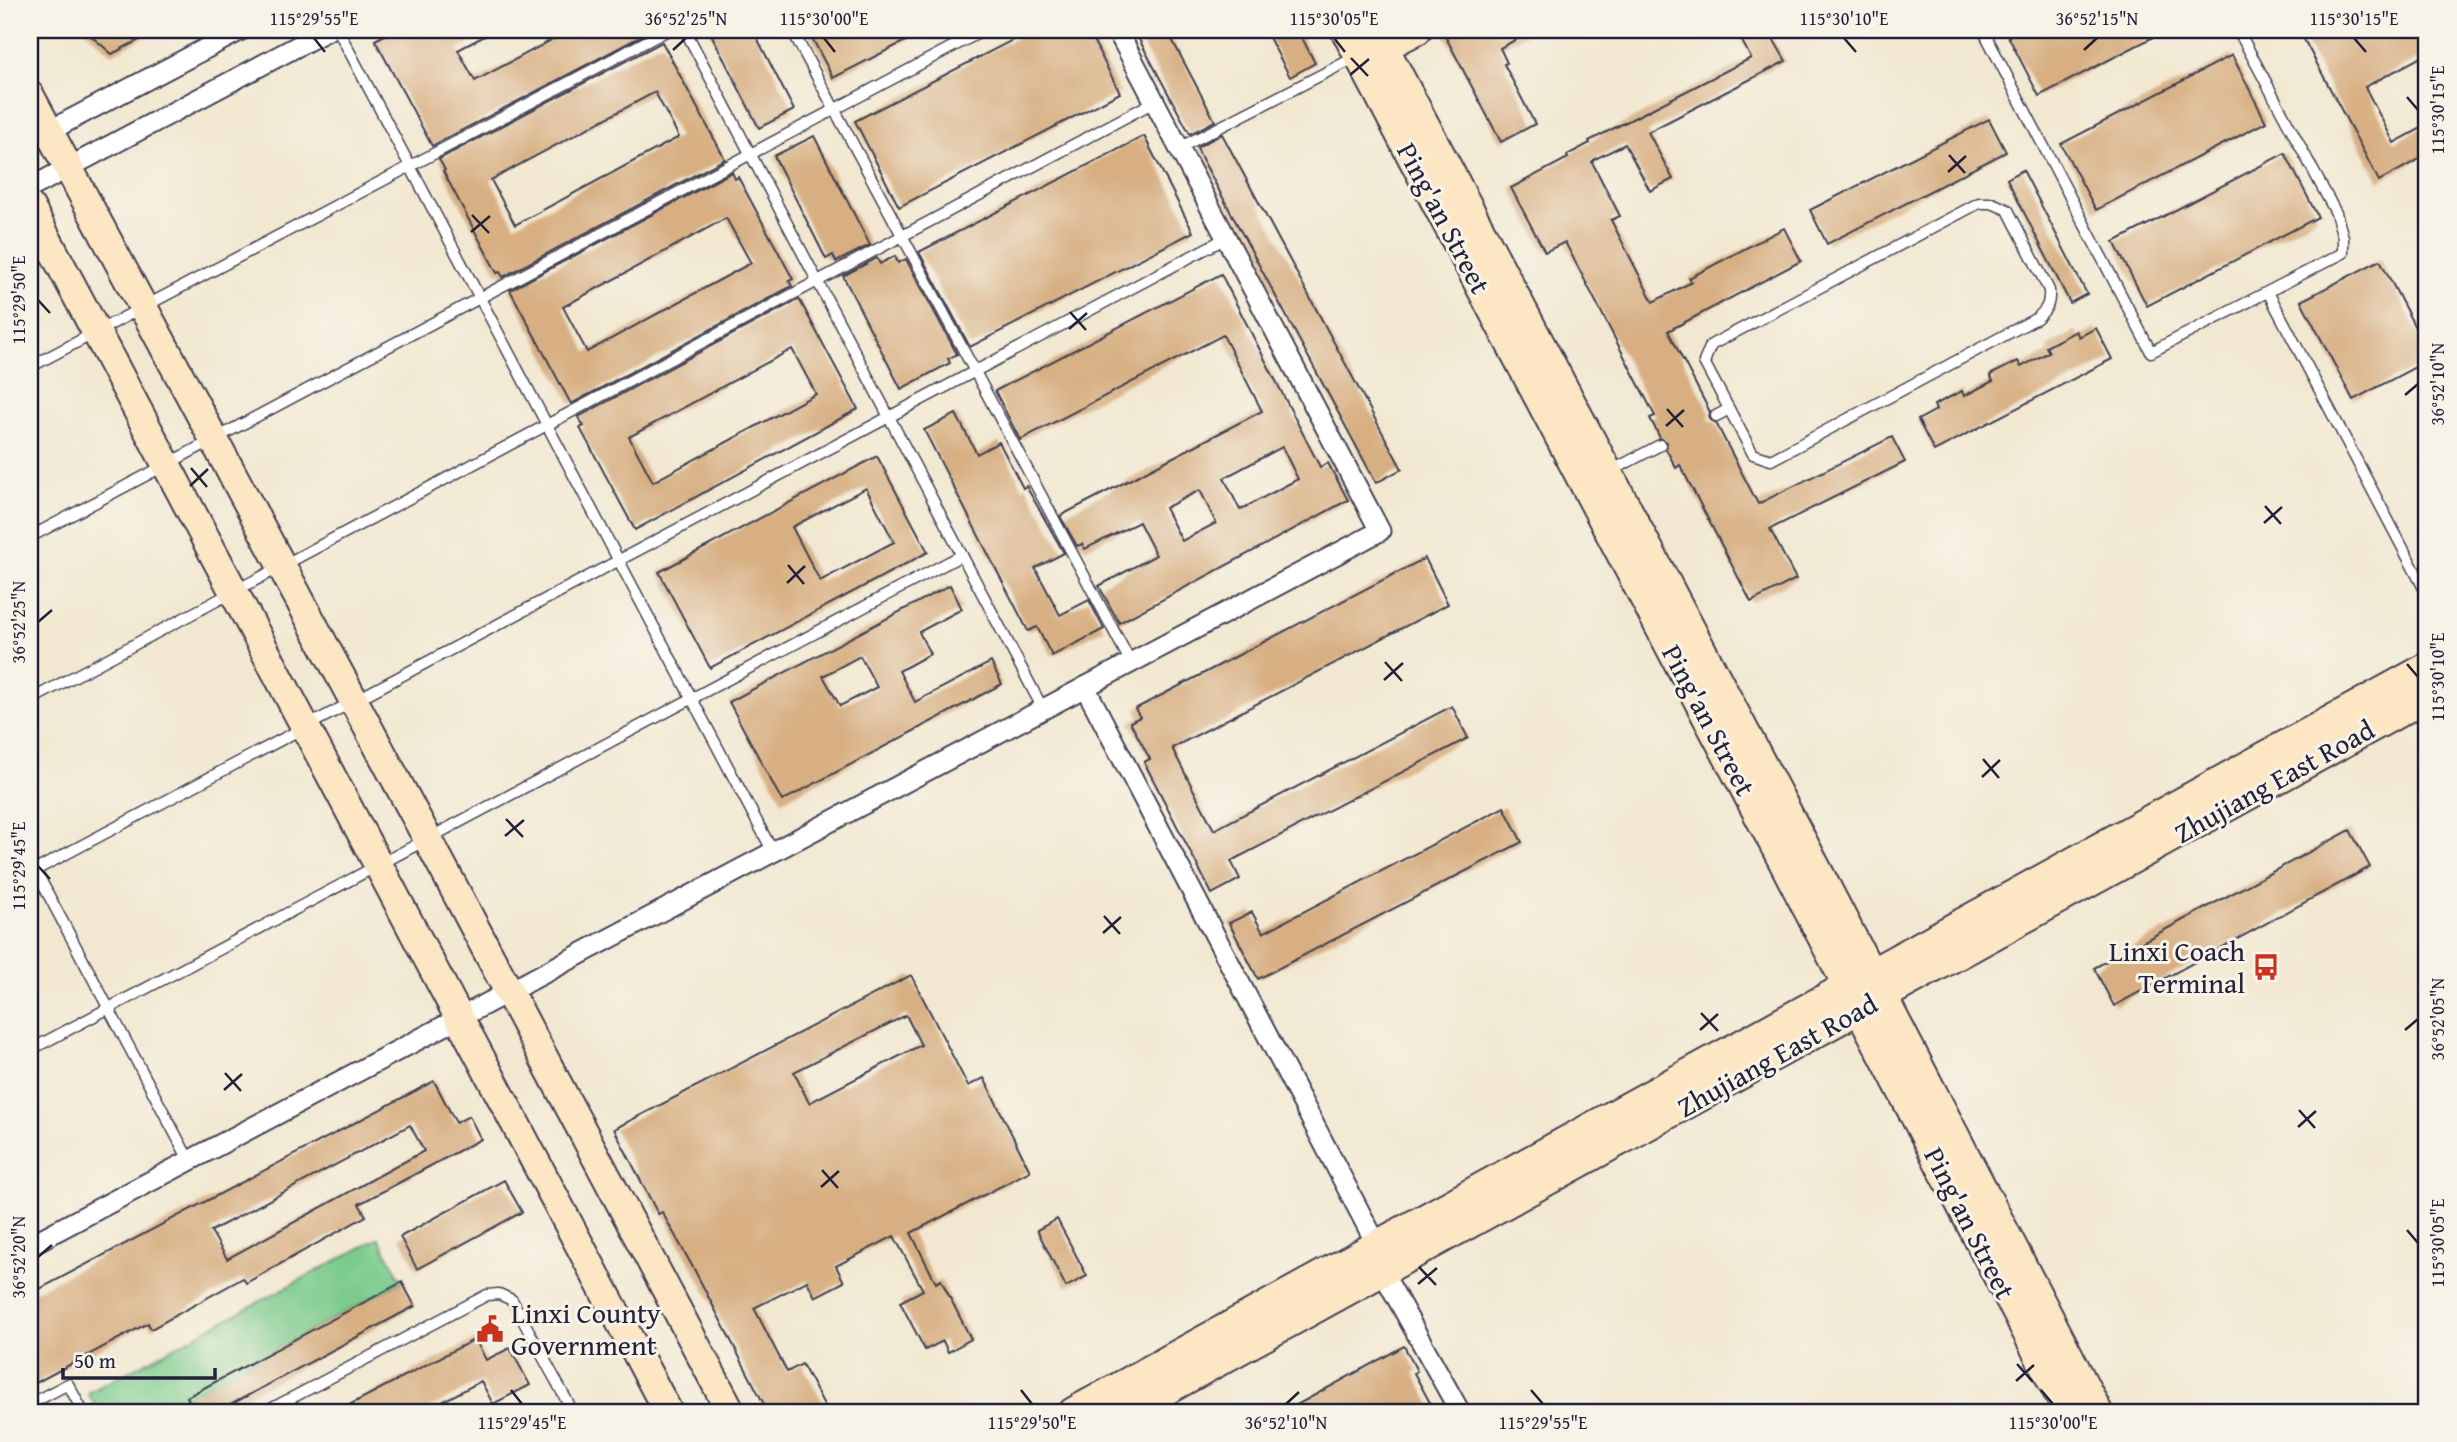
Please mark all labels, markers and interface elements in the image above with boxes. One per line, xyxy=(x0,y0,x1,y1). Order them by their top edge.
text: 115°29'55"E xyxy=(270,5,358,32)
text: 36°52'25"N xyxy=(645,5,728,32)
text: 115°30'00"E xyxy=(780,5,868,32)
text: 115°30'05"E xyxy=(1290,5,1378,32)
text: 115°30'10"E xyxy=(1800,5,1888,32)
text: 36°52'15"N xyxy=(2056,5,2139,32)
text: 115°30'15"E xyxy=(2310,5,2398,32)
text: 115°30'15"E xyxy=(2424,66,2451,154)
street label: Ping'an Street xyxy=(1387,135,1501,301)
text: 115°29'50"E xyxy=(5,256,32,344)
text: 36°52'10"N xyxy=(2424,342,2451,425)
text: 36°52'25"N xyxy=(5,580,32,663)
text: 115°30'10"E xyxy=(2424,633,2451,721)
street label: Ping'an Street xyxy=(1652,637,1766,803)
street label: Zhujiang East Road xyxy=(2166,708,2381,853)
text: 115°29'45"E xyxy=(5,822,32,910)
place label: Linxi Coach Terminal xyxy=(2109,930,2245,1003)
bus stop icon: Linxi Coach Terminal xyxy=(2251,952,2281,982)
text: 36°52'05"N xyxy=(2424,977,2451,1060)
street label: Zhujiang East Road xyxy=(1669,982,1884,1127)
street label: Ping'an Street xyxy=(1915,1140,2026,1306)
text: 115°30'05"E xyxy=(2424,1199,2451,1287)
text: 36°52'20"N xyxy=(5,1215,32,1298)
place label: Linxi County Government xyxy=(511,1292,661,1365)
public building icon: Linxi County Government xyxy=(475,1314,505,1344)
scale bar xyxy=(63,1337,215,1381)
text: 50 m xyxy=(74,1345,116,1376)
text: 115°29'45"E xyxy=(478,1409,566,1436)
text: 115°29'50"E xyxy=(988,1409,1076,1436)
text: 36°52'10"N xyxy=(1245,1409,1328,1436)
text: 115°29'55"E xyxy=(1499,1409,1587,1436)
text: 115°30'00"E xyxy=(2009,1409,2097,1436)

